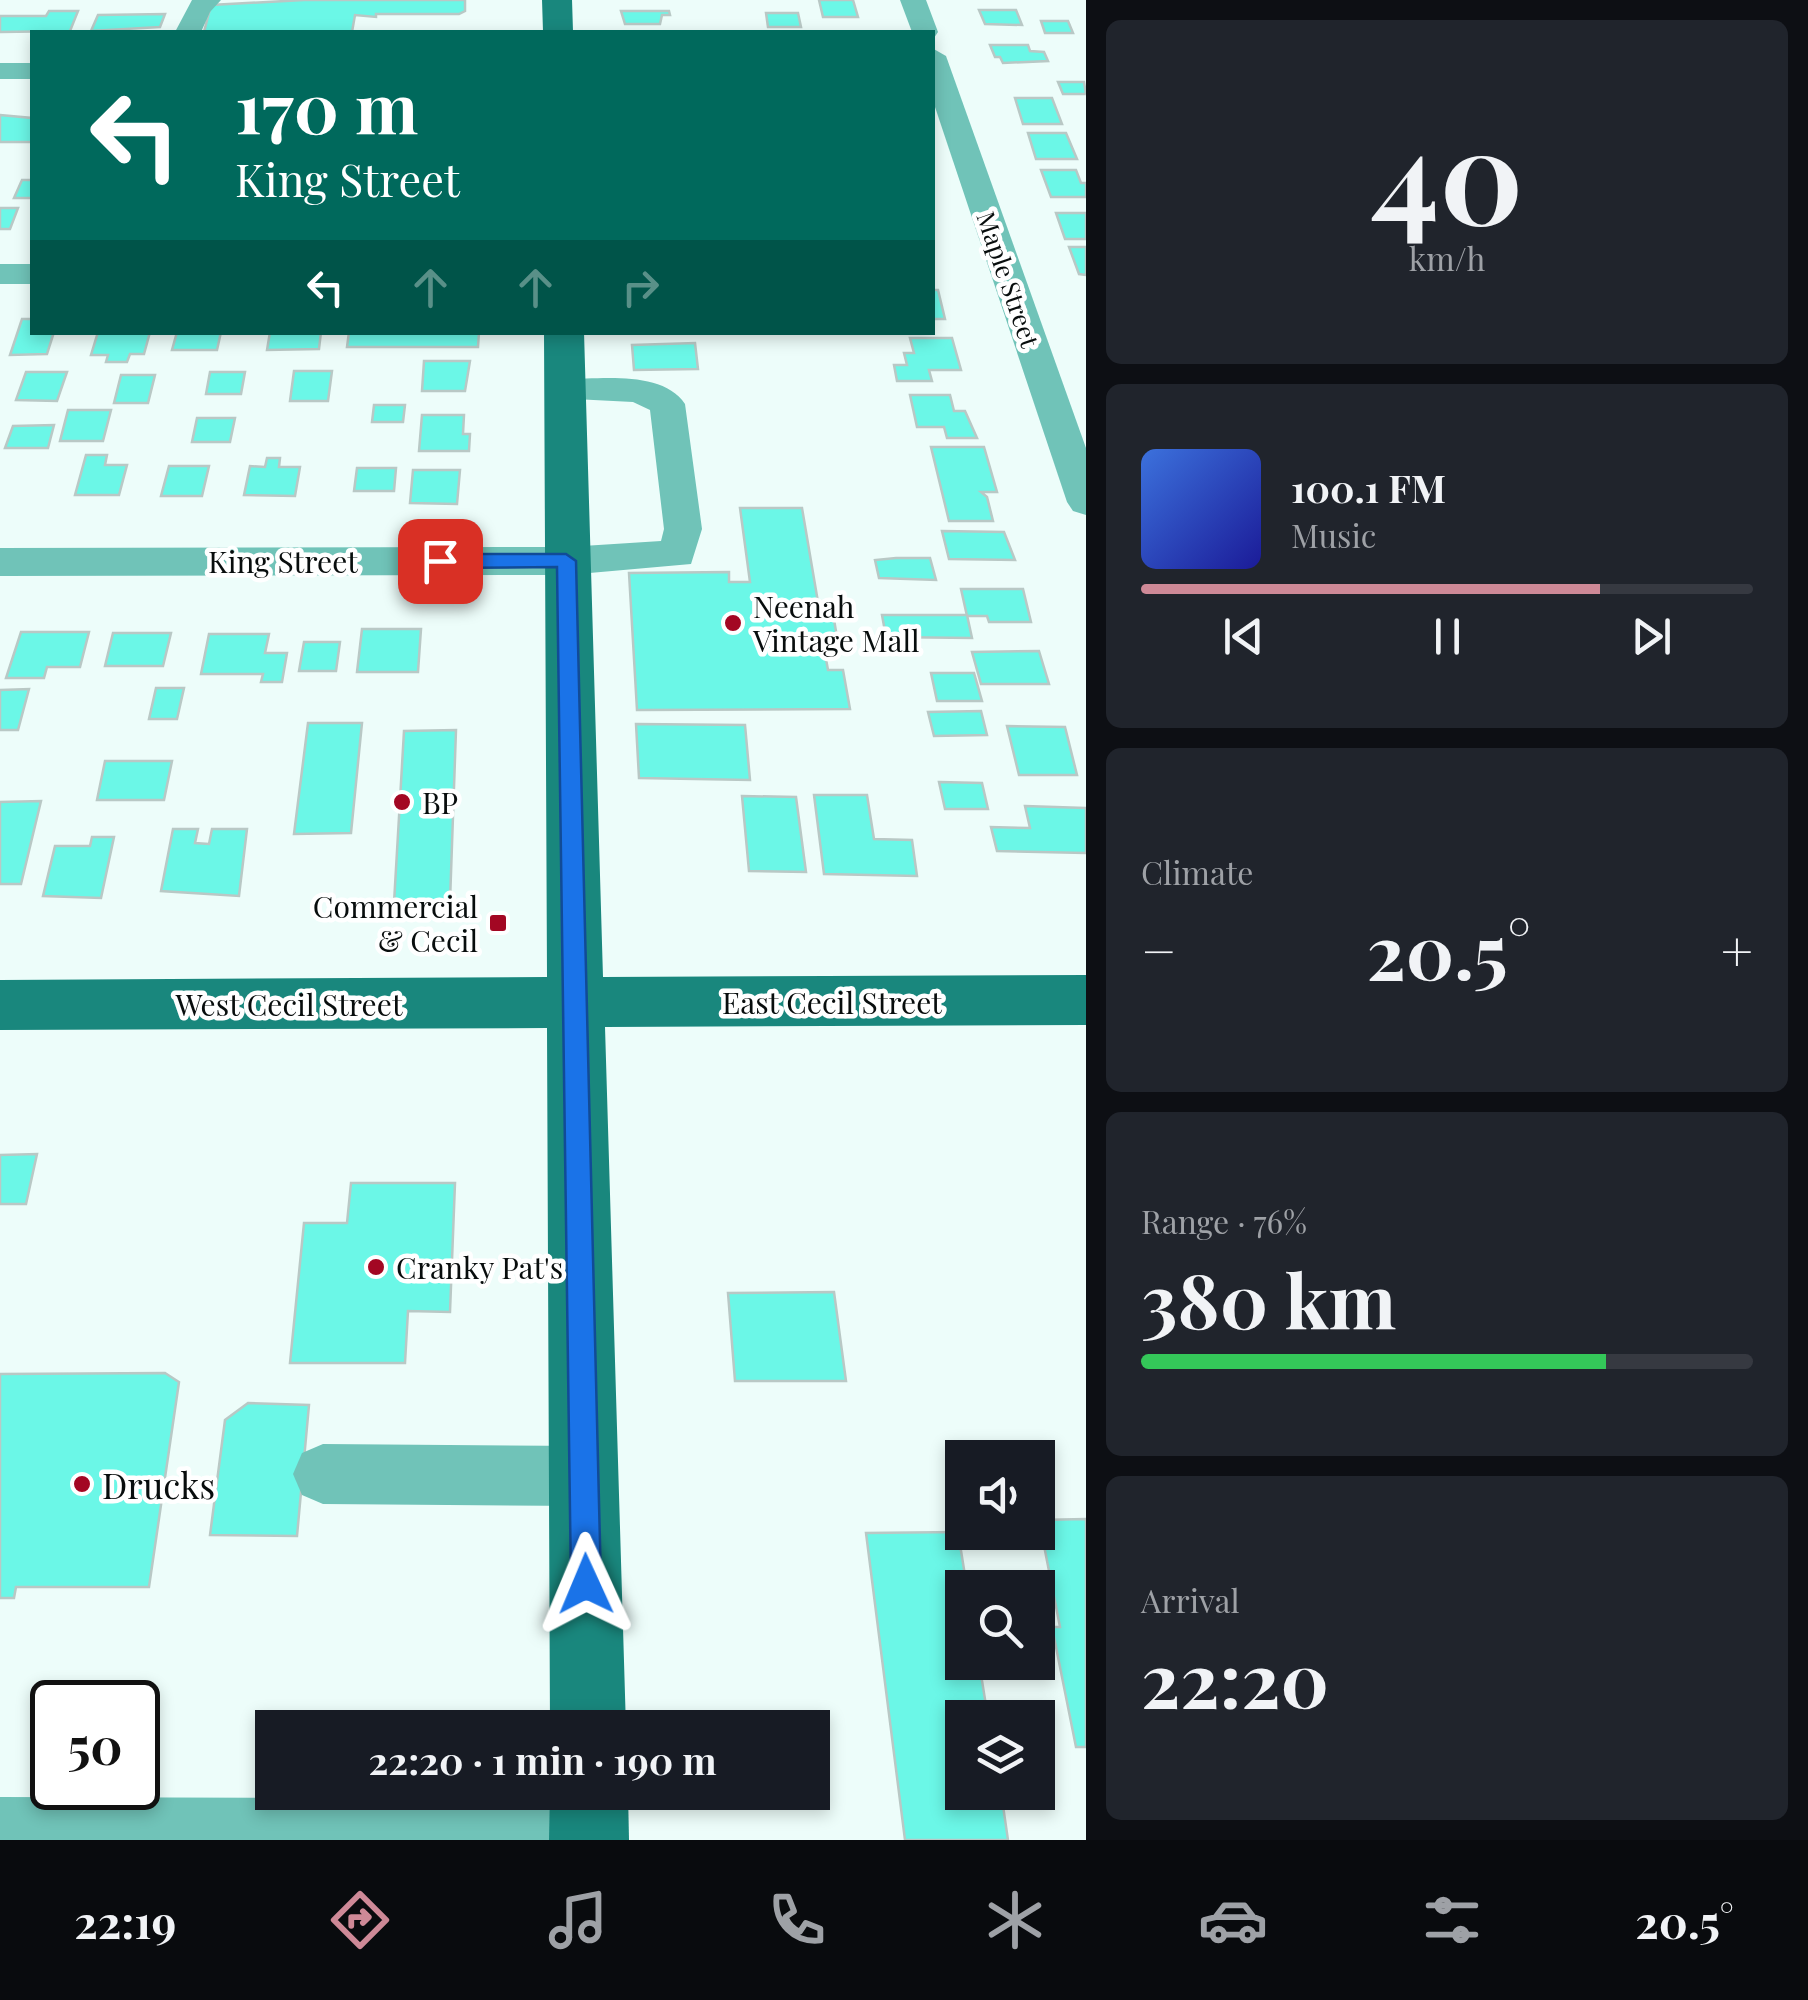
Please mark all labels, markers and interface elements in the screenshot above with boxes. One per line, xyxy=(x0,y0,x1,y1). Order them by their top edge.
text: 170 m xyxy=(235,58,418,152)
icon: left xyxy=(70,70,200,200)
text: 40 xyxy=(1371,84,1523,258)
text: King Street xyxy=(235,148,460,208)
street label: Maple Street xyxy=(970,207,1048,352)
text: km/h xyxy=(1409,236,1485,279)
icon: left xyxy=(298,260,353,315)
icon: ahead xyxy=(403,260,458,315)
icon: ahead xyxy=(508,260,563,315)
icon: right xyxy=(613,260,668,315)
text: 100.1 FM xyxy=(1291,462,1446,513)
text: Music xyxy=(1291,513,1376,556)
pin xyxy=(398,519,483,604)
icon: arrive xyxy=(413,534,468,589)
street label: King Street xyxy=(208,541,358,581)
place label: Neenah Vintage Mall xyxy=(752,586,920,660)
icon: previous xyxy=(1216,609,1271,664)
icon: pause xyxy=(1420,609,1475,664)
icon: next xyxy=(1624,609,1679,664)
marker: Neenah Vintage Mall xyxy=(722,612,744,634)
place label: BP xyxy=(422,782,458,822)
marker: BP xyxy=(391,791,413,813)
text: Climate xyxy=(1141,850,1253,893)
place label: Commercial & Cecil xyxy=(313,886,478,960)
text: 20.5° xyxy=(1367,899,1531,999)
marker: Commercial & Cecil xyxy=(487,912,509,934)
text: − xyxy=(1141,912,1177,986)
text: + xyxy=(1721,912,1753,986)
street label: East Cecil Street xyxy=(722,982,942,1022)
street label: West Cecil Street xyxy=(174,984,403,1024)
text: Range · 76% xyxy=(1141,1199,1307,1242)
place label: Cranky Pat's xyxy=(396,1247,563,1287)
text: 380 km xyxy=(1141,1248,1396,1348)
marker: Cranky Pat's xyxy=(365,1256,387,1278)
map controls xyxy=(945,1440,1055,1810)
button: sound xyxy=(945,1440,1055,1550)
place label: Drucks xyxy=(102,1461,215,1508)
marker: Drucks xyxy=(71,1473,93,1495)
position arrow xyxy=(534,1532,638,1636)
button: search xyxy=(945,1570,1055,1680)
text: Arrival xyxy=(1141,1578,1240,1621)
text: 22:20 xyxy=(1141,1627,1329,1727)
speed limit sign: 50 xyxy=(30,1680,160,1810)
button: layers xyxy=(945,1700,1055,1810)
text: 22:20 · 1 min · 190 m xyxy=(368,1734,717,1785)
icon: directions xyxy=(325,1885,395,1955)
icon: music xyxy=(543,1885,613,1955)
icon: phone xyxy=(762,1885,832,1955)
icon: climate xyxy=(980,1885,1050,1955)
icon: car xyxy=(1198,1885,1268,1955)
icon: filters xyxy=(1417,1885,1487,1955)
text: 22:19 xyxy=(74,1890,176,1950)
text: 20.5° xyxy=(1635,1890,1734,1950)

